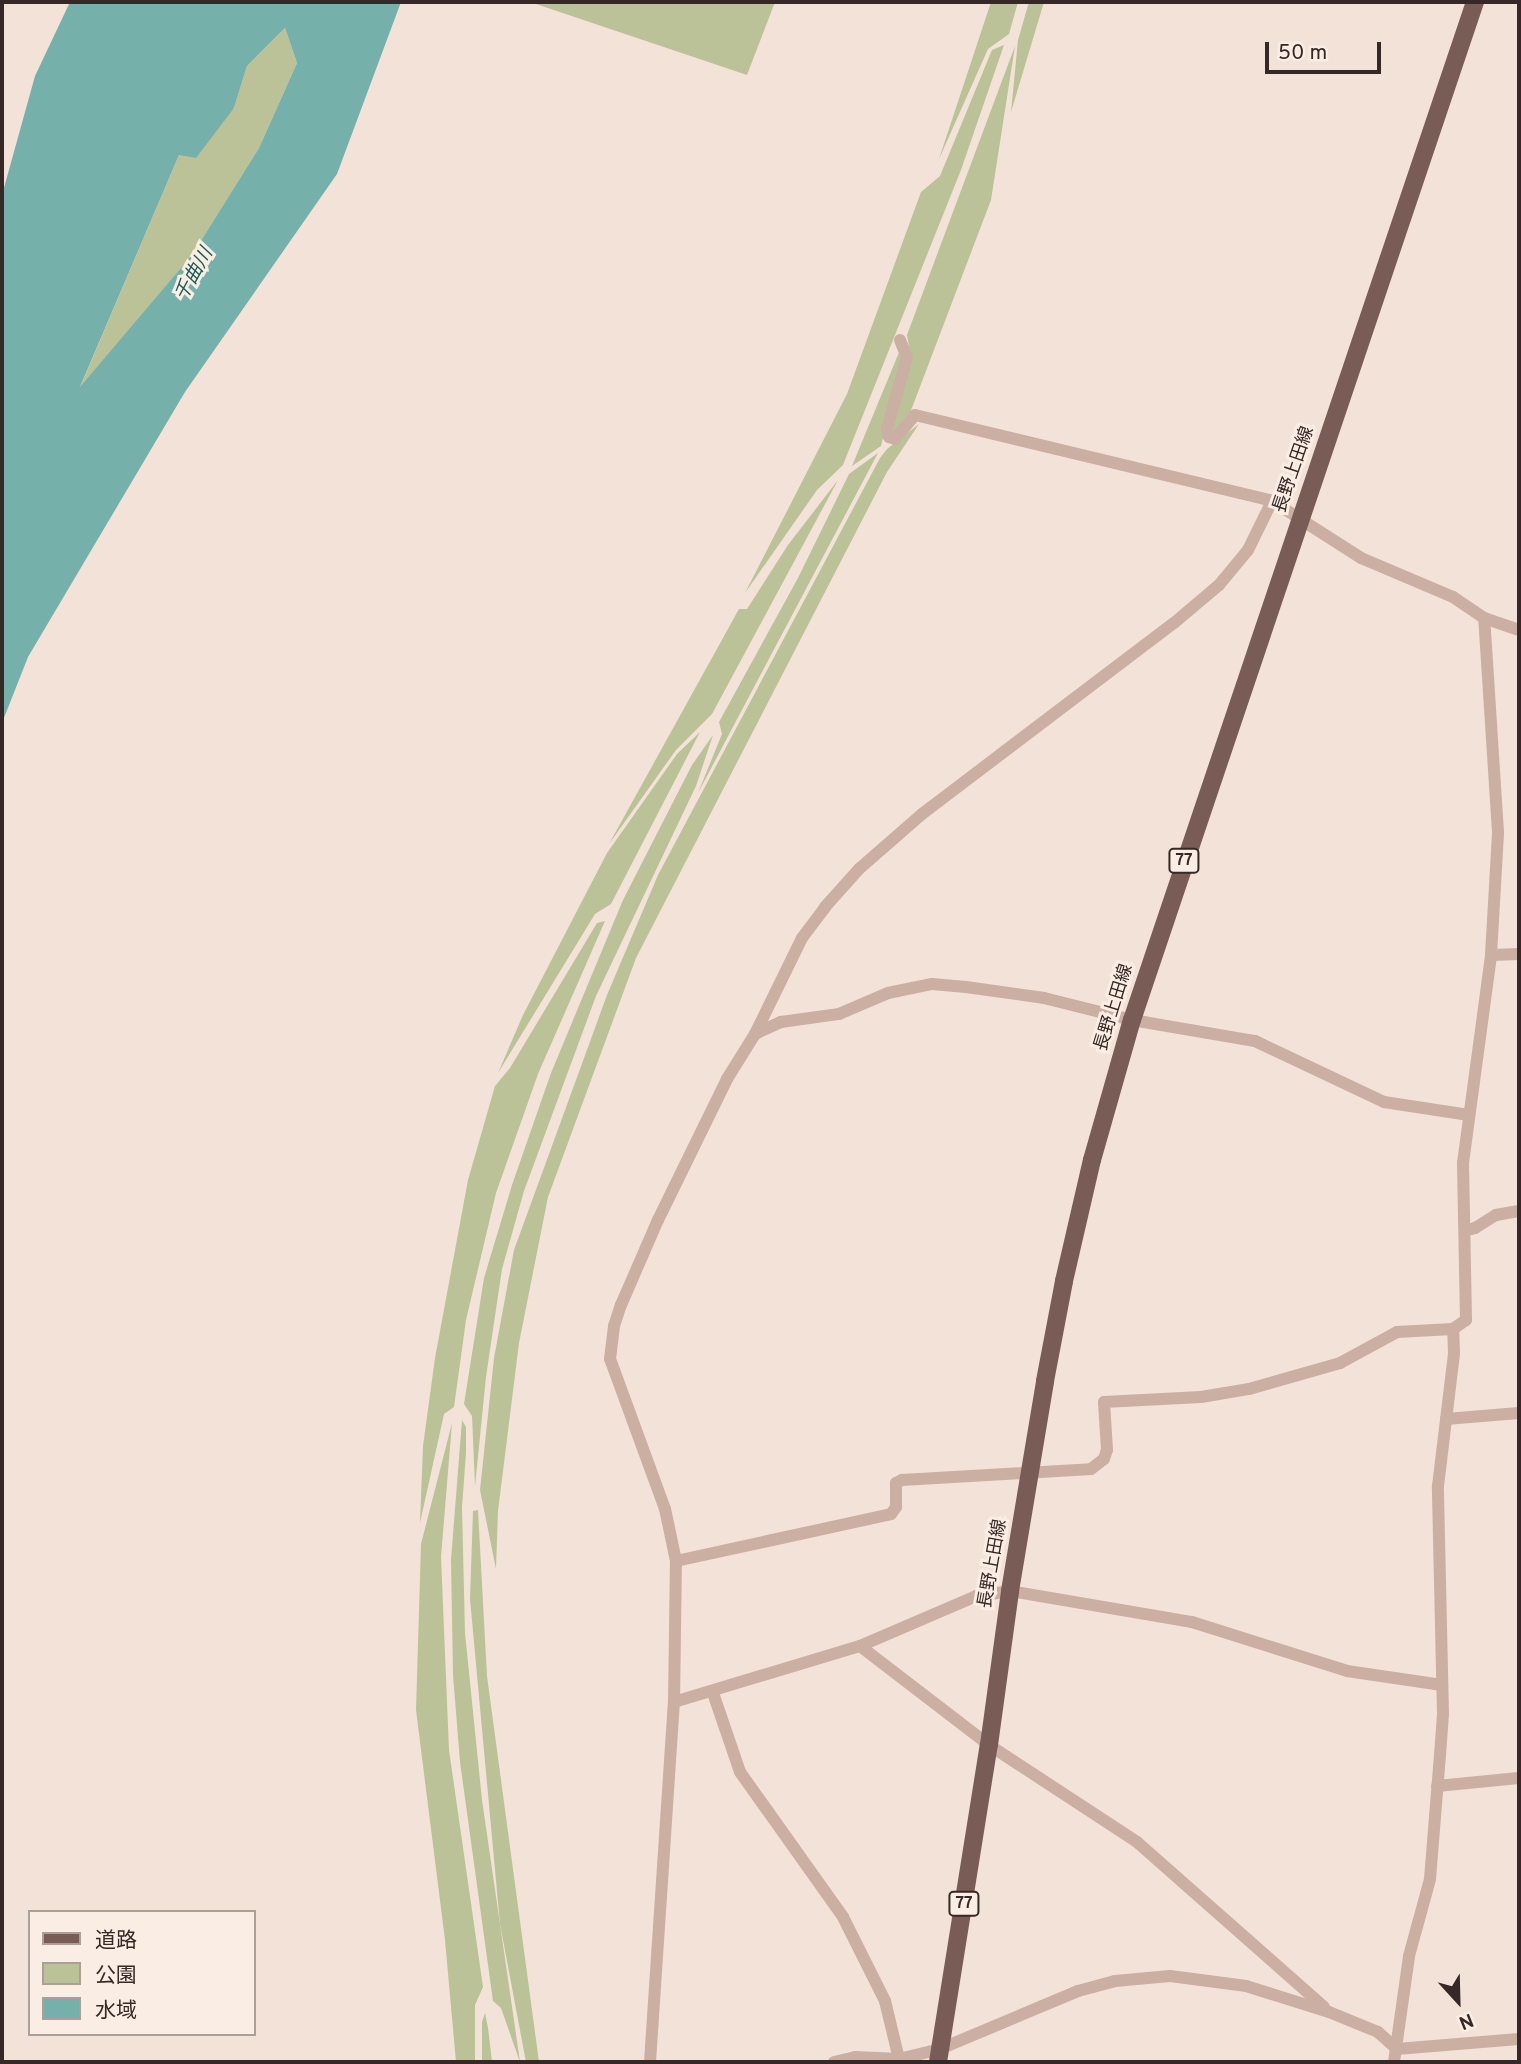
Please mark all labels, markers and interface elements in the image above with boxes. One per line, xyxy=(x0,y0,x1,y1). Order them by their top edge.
scale bar xyxy=(1269,28,1384,72)
text: 50 m xyxy=(1278,40,1327,67)
water label: 千曲川 xyxy=(171,245,219,305)
street label: 長野上田線 xyxy=(1270,424,1320,516)
road number: 77 xyxy=(1168,848,1200,874)
street label: 長野上田線 xyxy=(1092,962,1138,1054)
street label: 長野上田線 xyxy=(976,1518,1012,1610)
road number: 77 xyxy=(948,1892,980,1916)
legend xyxy=(28,1910,256,2036)
text: 道路 xyxy=(95,1928,137,1955)
text: 公園 xyxy=(95,1963,137,1990)
north arrow xyxy=(1423,1966,1493,2036)
text: 水域 xyxy=(95,1998,137,2025)
text: N xyxy=(1455,2007,1477,2034)

